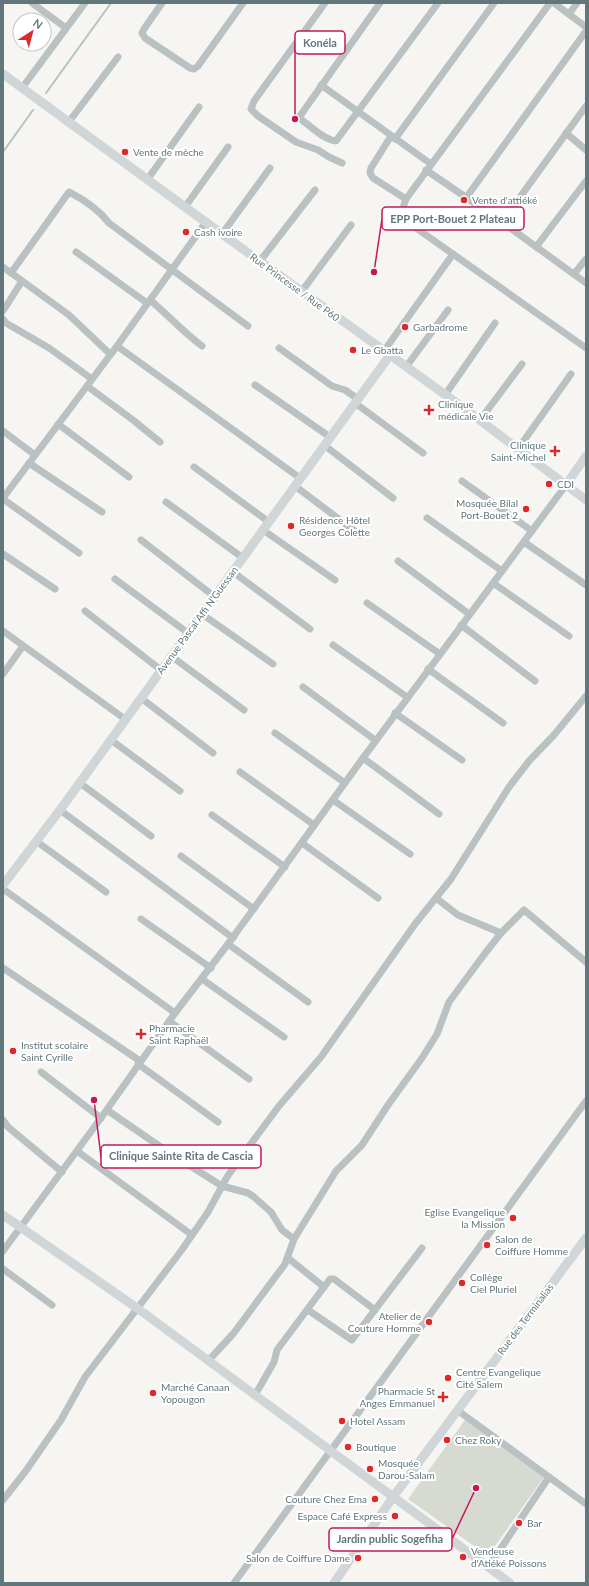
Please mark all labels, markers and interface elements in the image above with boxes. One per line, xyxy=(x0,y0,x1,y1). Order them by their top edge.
north arrow xyxy=(12,12,52,52)
text: N xyxy=(31,16,45,31)
callout: Konéla xyxy=(295,31,345,54)
text: Konéla xyxy=(303,36,337,49)
place label: Vente de mèche xyxy=(133,146,204,158)
marker: Vente de mèche xyxy=(120,147,130,157)
place label: Vente d'attiéké xyxy=(472,194,537,206)
marker: Vente d'attiéké xyxy=(459,195,469,205)
callout: EPP Port-Bouet 2 Plateau xyxy=(382,207,524,230)
text: EPP Port-Bouet 2 Plateau xyxy=(390,212,516,225)
place label: Cash ivoire xyxy=(194,226,242,238)
marker: Cash ivoire xyxy=(181,227,191,237)
street label: Rue Princesse / Rue P60 xyxy=(248,251,342,324)
place label: Garbadrome xyxy=(413,321,468,333)
marker: Garbadrome xyxy=(400,322,410,332)
place label: Le Gbatta xyxy=(361,344,403,356)
marker: Le Gbatta xyxy=(348,345,358,355)
place label: Clinique médicale Vie xyxy=(438,398,494,422)
marker: Clinique médicale Vie xyxy=(423,404,435,416)
place label: Clinique Saint-Michel xyxy=(491,439,546,463)
marker: Clinique Saint-Michel xyxy=(549,445,561,457)
place label: CDI xyxy=(557,478,574,490)
marker: CDI xyxy=(544,479,554,489)
place label: Mosquée Bilal Port-Bouet 2 xyxy=(456,497,518,521)
marker: Mosquée Bilal Port-Bouet 2 xyxy=(521,504,531,514)
place label: Résidence Hôtel Georges Colette xyxy=(299,514,370,538)
marker: Résidence Hôtel Georges Colette xyxy=(286,521,296,531)
street label: Avenue Pascal Affi N'Guessan xyxy=(154,564,240,676)
place label: Pharmacie Saint Raphaël xyxy=(149,1022,208,1046)
marker: Pharmacie Saint Raphaël xyxy=(136,1029,146,1039)
place label: Institut scolaire Saint Cyrille xyxy=(21,1039,88,1063)
marker: Institut scolaire Saint Cyrille xyxy=(8,1046,18,1056)
callout: Clinique Sainte Rita de Cascia xyxy=(101,1145,261,1168)
text: Clinique Sainte Rita de Cascia xyxy=(109,1149,253,1162)
place label: Eglise Evangelique la Mission xyxy=(424,1206,505,1230)
marker: Eglise Evangelique la Mission xyxy=(508,1213,518,1223)
place label: Salon de Coiffure Homme xyxy=(495,1233,568,1257)
marker: Salon de Coiffure Homme xyxy=(482,1240,492,1250)
place label: Collège Ciel Pluriel xyxy=(470,1271,517,1295)
marker: Collège Ciel Pluriel xyxy=(457,1278,467,1288)
street label: Rue des Terminalias xyxy=(494,1281,556,1357)
place label: Atelier de Couture Homme xyxy=(348,1310,421,1334)
marker: Atelier de Couture Homme xyxy=(424,1317,434,1327)
place label: Centre Evangelique Cité Salem xyxy=(456,1366,541,1390)
marker: Centre Evangelique Cité Salem xyxy=(443,1373,453,1383)
place label: Marché Canaan Yopougon xyxy=(161,1381,230,1405)
place label: Pharmacie St Anges Emmanuel xyxy=(360,1385,435,1409)
marker: Marché Canaan Yopougon xyxy=(148,1388,158,1398)
marker: Pharmacie St Anges Emmanuel xyxy=(438,1392,448,1402)
place label: Hotel Assam xyxy=(350,1415,405,1427)
marker: Hotel Assam xyxy=(337,1416,347,1426)
place label: Chez Roky xyxy=(455,1434,502,1446)
marker: Chez Roky xyxy=(442,1435,452,1445)
place label: Boutique xyxy=(356,1441,396,1453)
marker: Boutique xyxy=(343,1442,353,1452)
place label: Mosquée Darou-Salam xyxy=(378,1457,435,1481)
marker: Mosquée Darou-Salam xyxy=(365,1464,375,1474)
place label: Couture Chez Ema xyxy=(285,1493,367,1505)
marker: Couture Chez Ema xyxy=(370,1494,380,1504)
place label: Espace Café Express xyxy=(297,1510,387,1522)
marker: Espace Café Express xyxy=(390,1511,400,1521)
place label: Bar xyxy=(527,1517,542,1529)
marker: Bar xyxy=(514,1518,524,1528)
callout: Jardin public Sogefiha xyxy=(329,1528,452,1551)
text: Jardin public Sogefiha xyxy=(337,1532,443,1545)
place label: Vendeuse d'Atiéké Poissons xyxy=(471,1545,547,1569)
place label: Salon de Coiffure Dame xyxy=(246,1552,350,1564)
marker: Vendeuse d'Atiéké Poissons xyxy=(458,1552,468,1562)
marker: Salon de Coiffure Dame xyxy=(353,1553,363,1563)

